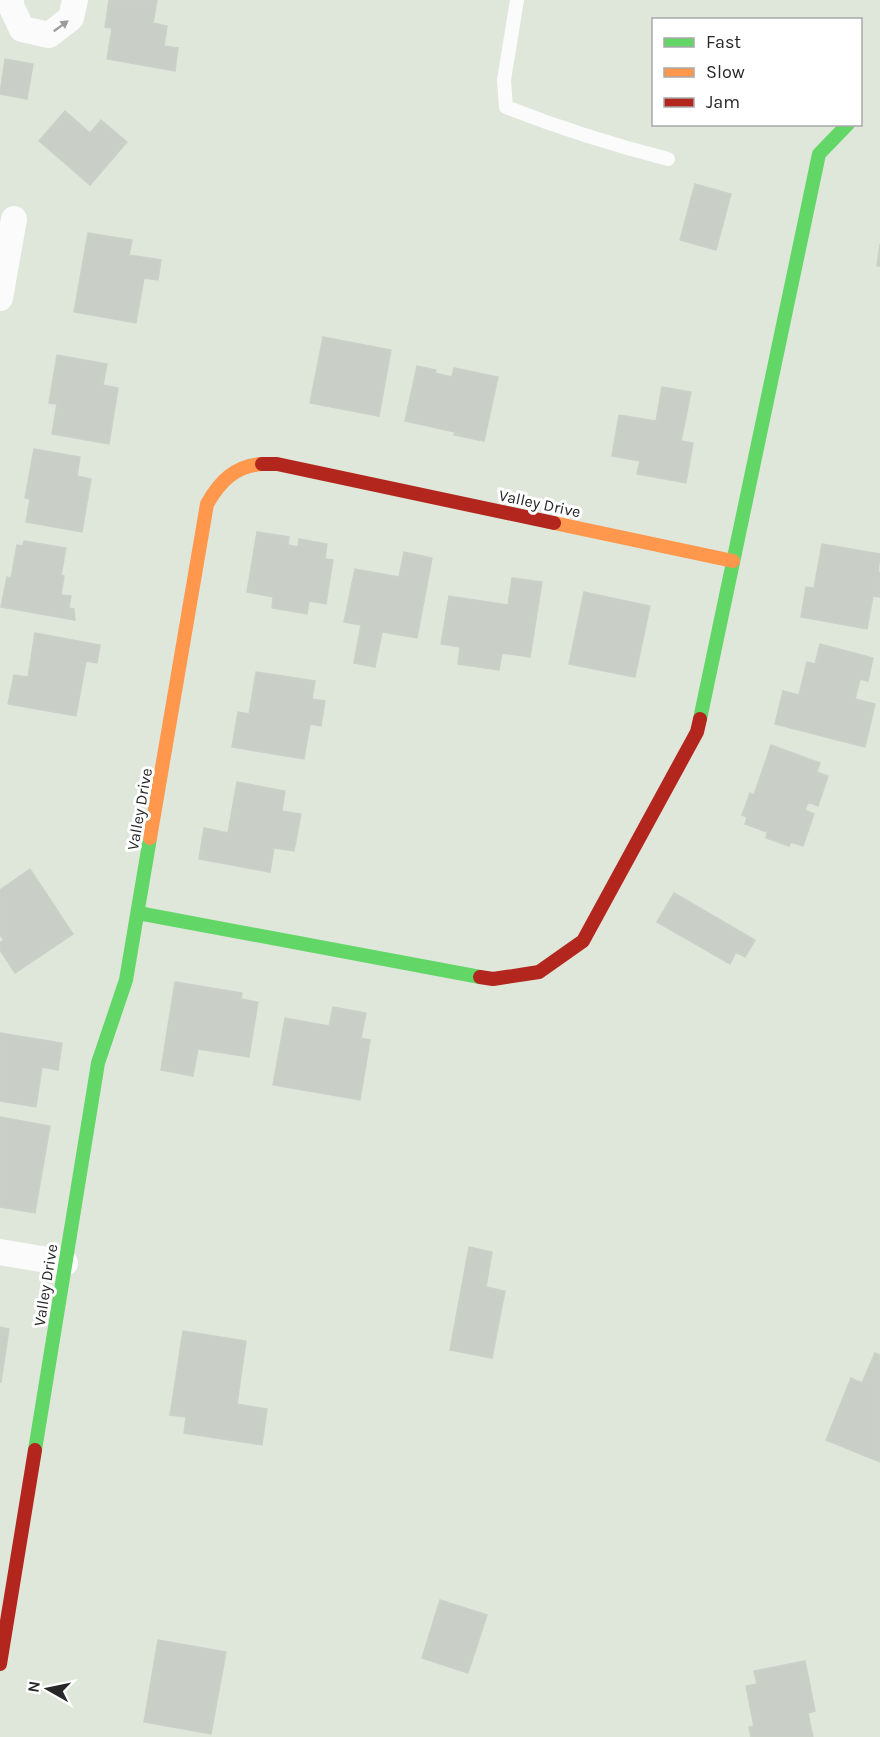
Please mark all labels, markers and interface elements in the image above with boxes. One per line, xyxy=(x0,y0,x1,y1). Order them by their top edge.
legend xyxy=(652,18,862,126)
one-way arrow xyxy=(52,20,68,32)
text: Fast xyxy=(706,31,741,53)
text: Slow xyxy=(706,61,745,83)
text: Jam xyxy=(706,91,740,113)
street label: Valley Drive xyxy=(497,486,583,521)
street label: Valley Drive xyxy=(123,767,156,852)
street label: Valley Drive xyxy=(30,1243,61,1328)
north arrow xyxy=(18,1659,78,1719)
text: N xyxy=(23,1680,44,1694)

